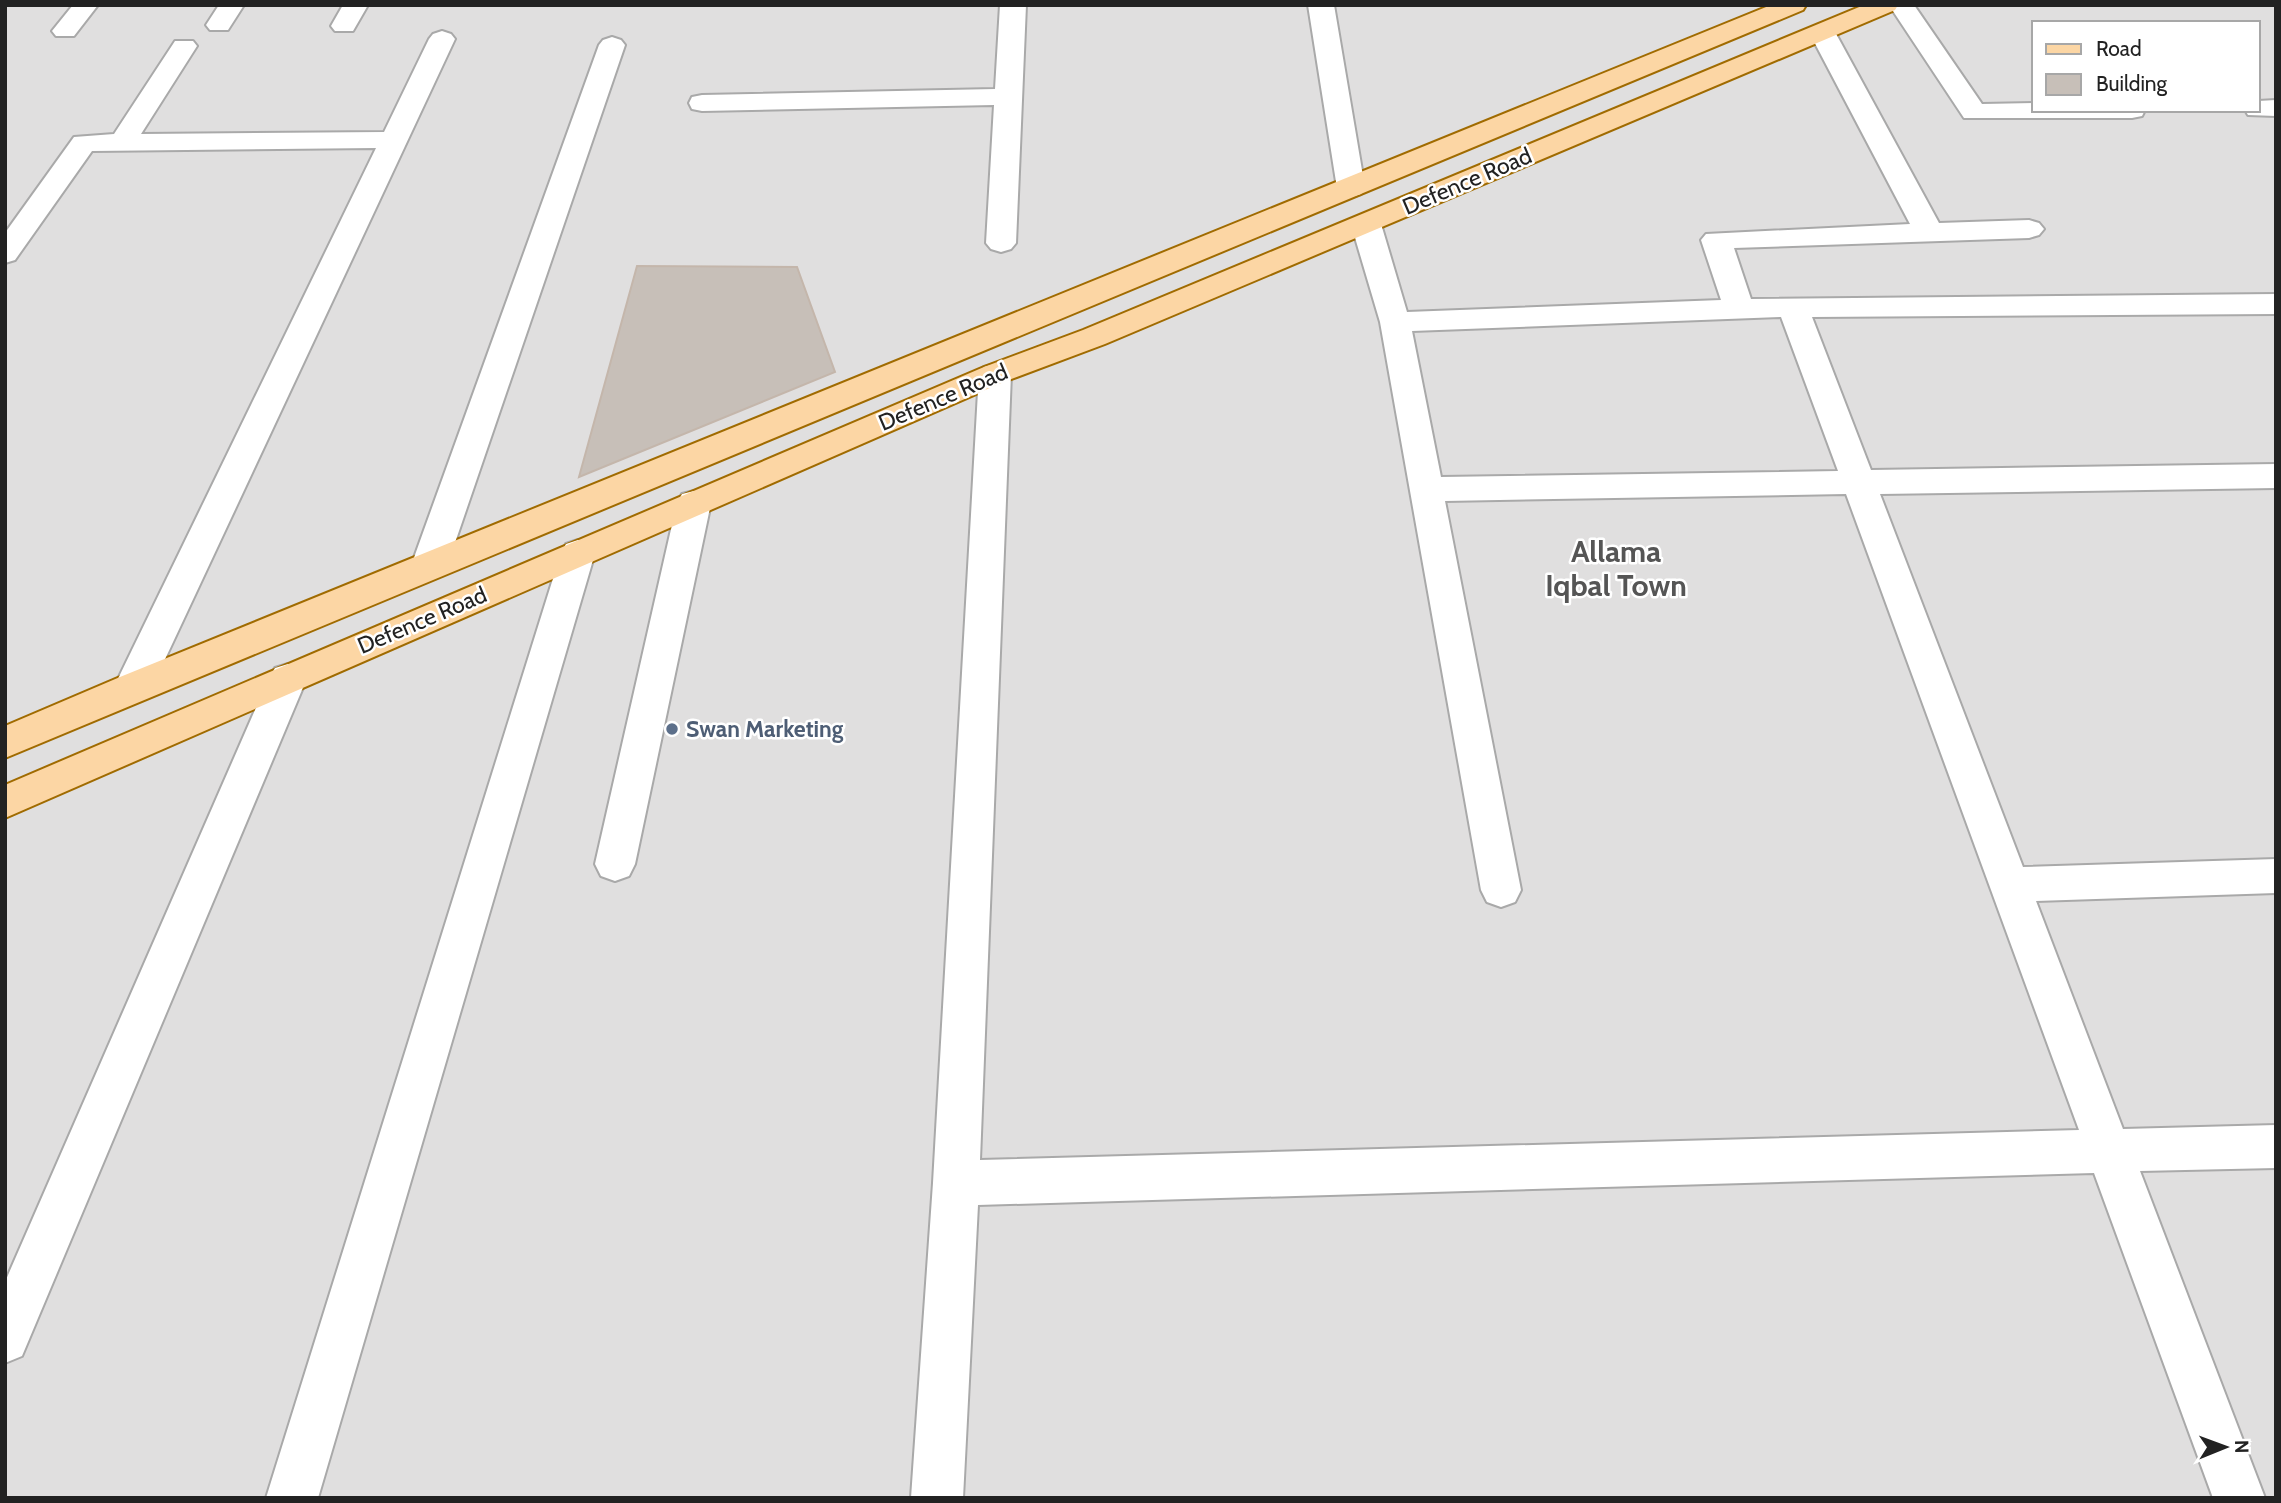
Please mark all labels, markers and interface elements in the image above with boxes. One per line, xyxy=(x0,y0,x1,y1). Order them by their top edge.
legend xyxy=(2032,21,2260,112)
text: Road xyxy=(2096,36,2142,61)
text: Building xyxy=(2096,71,2168,96)
street label: Defence Road xyxy=(1398,141,1536,221)
street label: Defence Road xyxy=(874,357,1012,437)
district label: Allama Iqbal Town xyxy=(1545,533,1687,604)
street label: Defence Road xyxy=(353,580,491,660)
place label: Swan Marketing xyxy=(686,715,844,743)
marker: Swan Marketing xyxy=(664,721,680,737)
north arrow xyxy=(2190,1412,2260,1482)
text: N xyxy=(2230,1440,2253,1454)

